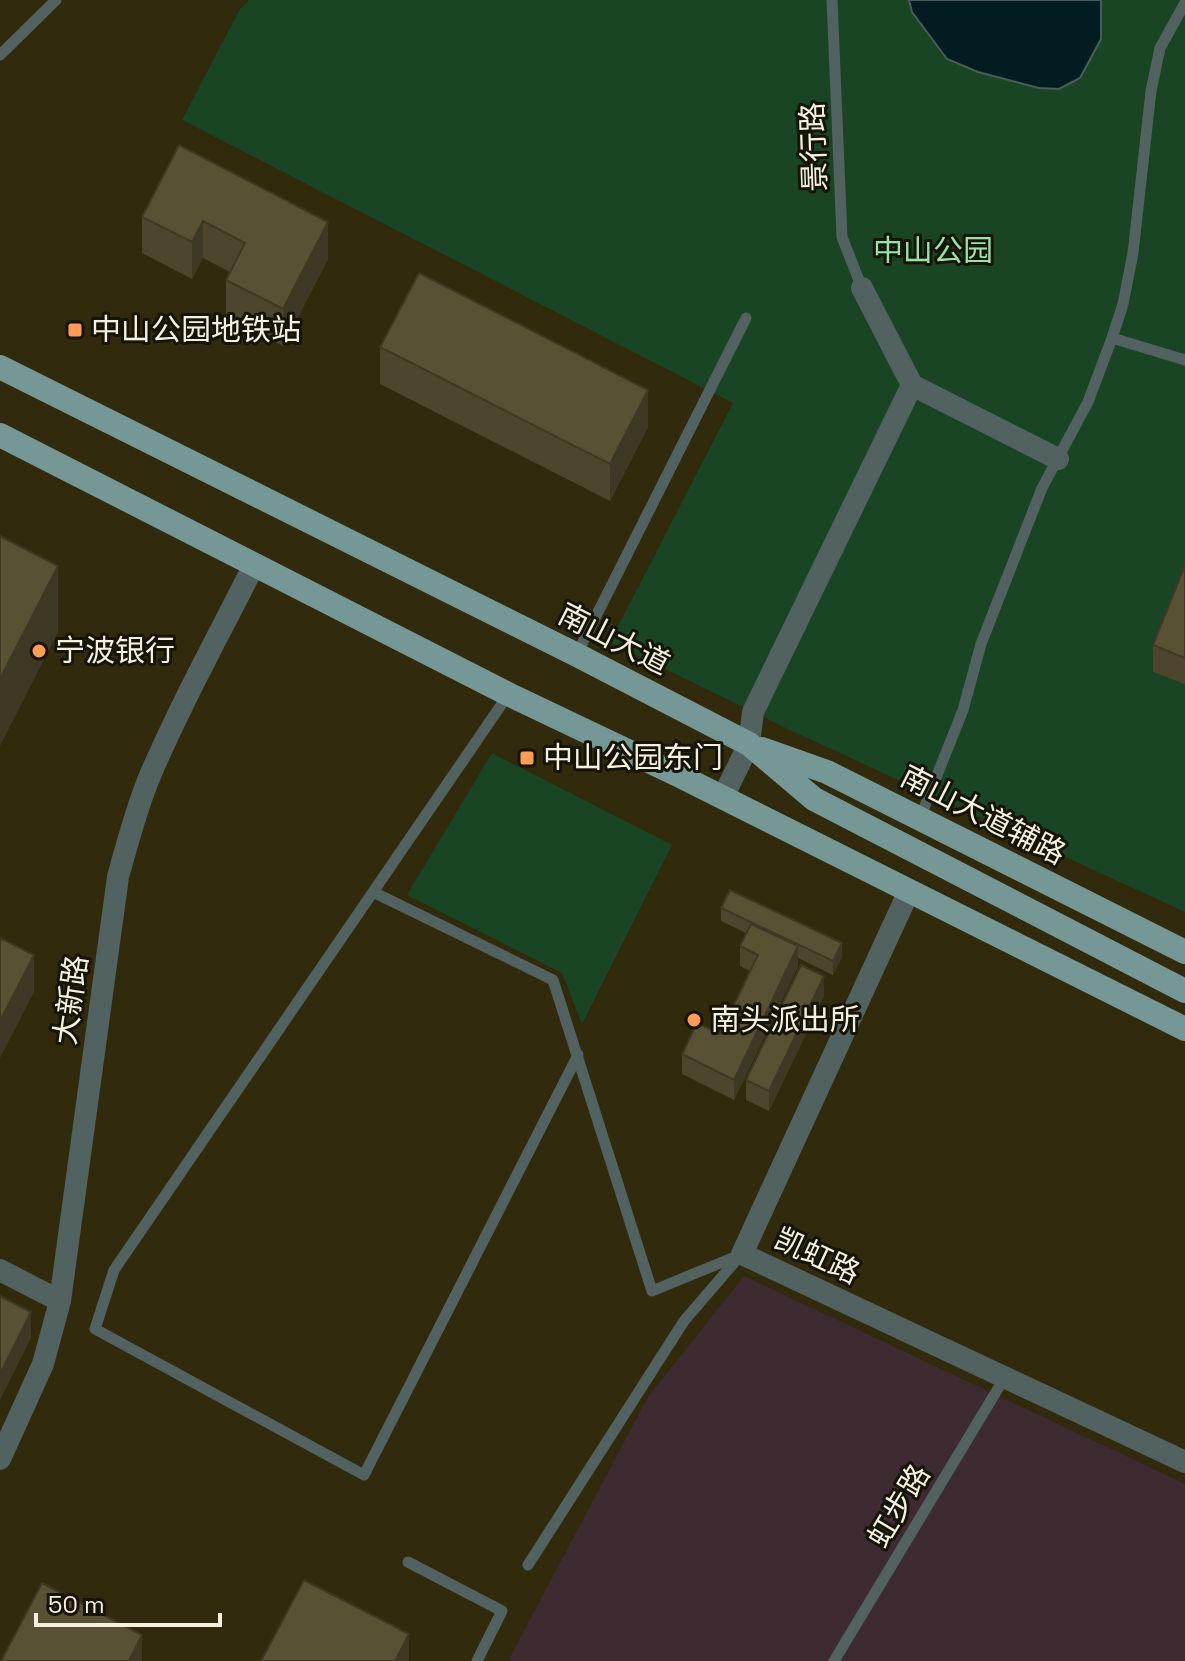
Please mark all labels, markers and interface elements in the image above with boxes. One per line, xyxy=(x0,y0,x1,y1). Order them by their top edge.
street label: 景行路 xyxy=(792,101,835,193)
park label: 中山公园 xyxy=(873,231,993,270)
place label: 中山公园地铁站 xyxy=(91,310,301,349)
marker: 中山公园地铁站 xyxy=(66,321,84,339)
street label: 南山大道 xyxy=(552,594,677,683)
place label: 宁波银行 xyxy=(55,631,175,670)
marker: 宁波银行 xyxy=(30,642,48,660)
place label: 中山公园东门 xyxy=(543,738,723,777)
marker: 中山公园东门 xyxy=(518,749,536,767)
street label: 南山大道辅路 xyxy=(894,756,1072,873)
street label: 大新路 xyxy=(45,953,96,1047)
place label: 南头派出所 xyxy=(710,1000,860,1039)
marker: 南头派出所 xyxy=(685,1011,703,1029)
street label: 凯虹路 xyxy=(768,1219,866,1292)
street label: 虹步路 xyxy=(859,1457,938,1554)
scale bar xyxy=(36,1577,220,1627)
text: 50 m xyxy=(48,1589,105,1620)

